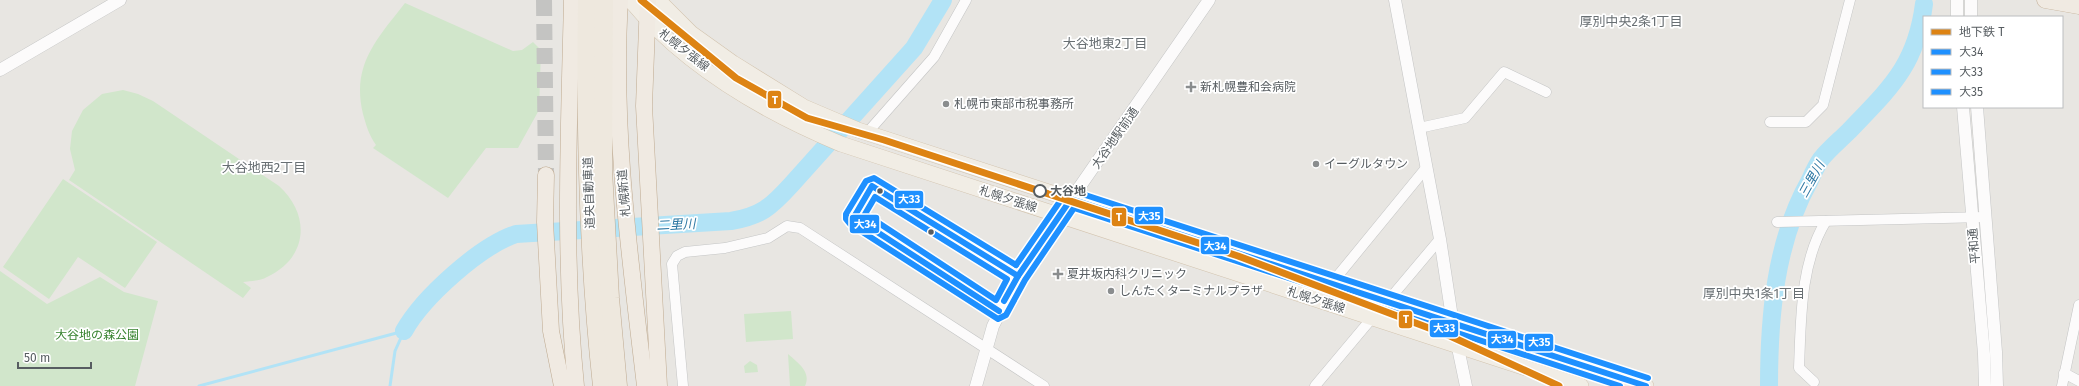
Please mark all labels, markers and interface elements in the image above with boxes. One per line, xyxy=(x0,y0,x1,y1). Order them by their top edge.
district label: 厚別中央2条1丁目 xyxy=(1579,14,1683,29)
legend xyxy=(1923,16,2063,108)
text: 地下鉄 T xyxy=(1959,25,2005,39)
street label: 札幌夕張線 xyxy=(656,26,712,74)
district label: 大谷地東2丁目 xyxy=(1063,36,1147,51)
text: 大34 xyxy=(1959,45,1984,59)
text: 大33 xyxy=(1959,65,1983,79)
place label: 新札幌豊和会病院 xyxy=(1200,80,1296,94)
marker: 新札幌豊和会病院 xyxy=(1185,81,1197,93)
text: 大35 xyxy=(1959,85,1983,99)
line badge: T xyxy=(767,90,782,109)
text: T xyxy=(772,94,778,107)
place label: 札幌市東部市税事務所 xyxy=(954,97,1074,111)
marker: 札幌市東部市税事務所 xyxy=(941,99,951,109)
street label: 大谷地駅前通 xyxy=(1089,104,1141,172)
street label: 道央自動車道 xyxy=(581,157,597,229)
place label: イーグルタウン xyxy=(1324,157,1408,171)
water label: 三里川 xyxy=(1795,157,1828,200)
marker: イーグルタウン xyxy=(1311,159,1321,169)
district label: 大谷地西2丁目 xyxy=(222,160,306,175)
street label: 札幌新道 xyxy=(615,168,633,218)
street label: 札幌夕張線 xyxy=(977,183,1039,215)
marker: 大谷地 xyxy=(1033,184,1047,198)
place label: 大谷地 xyxy=(1050,184,1086,198)
unlabelled marker xyxy=(875,186,885,196)
line badge: 大33 xyxy=(894,190,924,209)
text: 大33 xyxy=(898,193,920,206)
line badge: 大35 xyxy=(1134,206,1164,225)
line badge: T xyxy=(1111,207,1127,227)
text: 大35 xyxy=(1138,210,1160,223)
text: T xyxy=(1116,211,1122,224)
line badge: 大34 xyxy=(849,214,880,234)
water label: 二里川 xyxy=(656,216,698,233)
text: 大34 xyxy=(854,218,876,231)
unlabelled marker xyxy=(926,227,936,237)
street label: 平和通 xyxy=(1965,227,1983,265)
line badge: 大34 xyxy=(1200,236,1230,255)
text: 大34 xyxy=(1204,240,1226,253)
place label: 夏井坂内科クリニック xyxy=(1067,267,1187,281)
marker: 夏井坂内科クリニック xyxy=(1052,268,1064,280)
place label: しんたくターミナルプラザ xyxy=(1119,284,1263,298)
street label: 札幌夕張線 xyxy=(1285,284,1347,316)
marker: しんたくターミナルプラザ xyxy=(1106,286,1116,296)
district label: 厚別中央1条1丁目 xyxy=(1703,286,1805,301)
line badge: T xyxy=(1398,310,1413,329)
text: T xyxy=(1403,313,1409,326)
line badge: 大33 xyxy=(1429,319,1459,338)
text: 大33 xyxy=(1433,322,1455,335)
park label: 大谷地の森公園 xyxy=(55,328,139,342)
line badge: 大34 xyxy=(1487,330,1517,349)
text: 大34 xyxy=(1491,333,1513,346)
line badge: 大35 xyxy=(1524,333,1554,352)
text: 大35 xyxy=(1528,336,1550,349)
scale bar xyxy=(18,344,91,370)
text: 50 m xyxy=(24,351,50,365)

